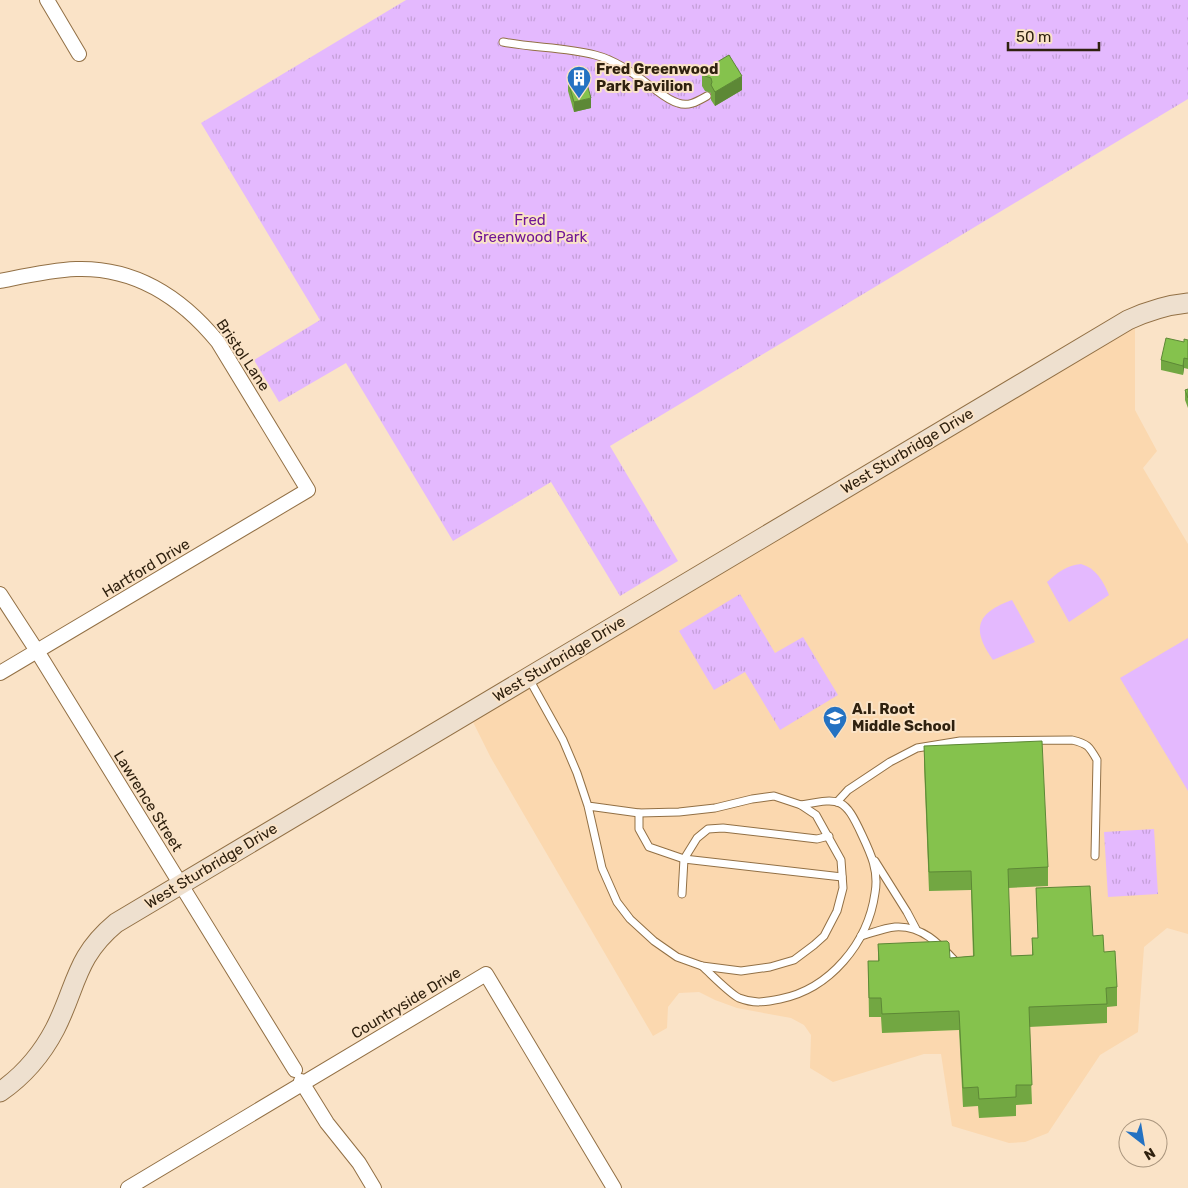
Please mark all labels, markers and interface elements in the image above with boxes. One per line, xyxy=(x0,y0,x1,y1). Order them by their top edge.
scale bar xyxy=(1008,20,1099,52)
text: 50 m xyxy=(1016,28,1051,46)
place label: Fred Greenwood Park Pavilion xyxy=(596,60,718,95)
building icon: Fred Greenwood Park Pavilion xyxy=(566,65,592,99)
park label: Fred Greenwood Park xyxy=(473,211,587,246)
street label: Bristol Lane xyxy=(212,316,274,394)
street label: West Sturbridge Drive xyxy=(837,404,977,498)
street label: Hartford Drive xyxy=(99,535,193,601)
street label: West Sturbridge Drive xyxy=(489,612,629,706)
place label: A.I. Root Middle School xyxy=(852,700,955,735)
school or university icon: A.I. Root Middle School xyxy=(822,705,848,739)
street label: Lawrence Street xyxy=(110,747,186,855)
street label: West Sturbridge Drive xyxy=(141,819,281,913)
street label: Countryside Drive xyxy=(348,963,464,1043)
north arrow xyxy=(1118,1118,1168,1168)
text: N xyxy=(1141,1144,1158,1164)

